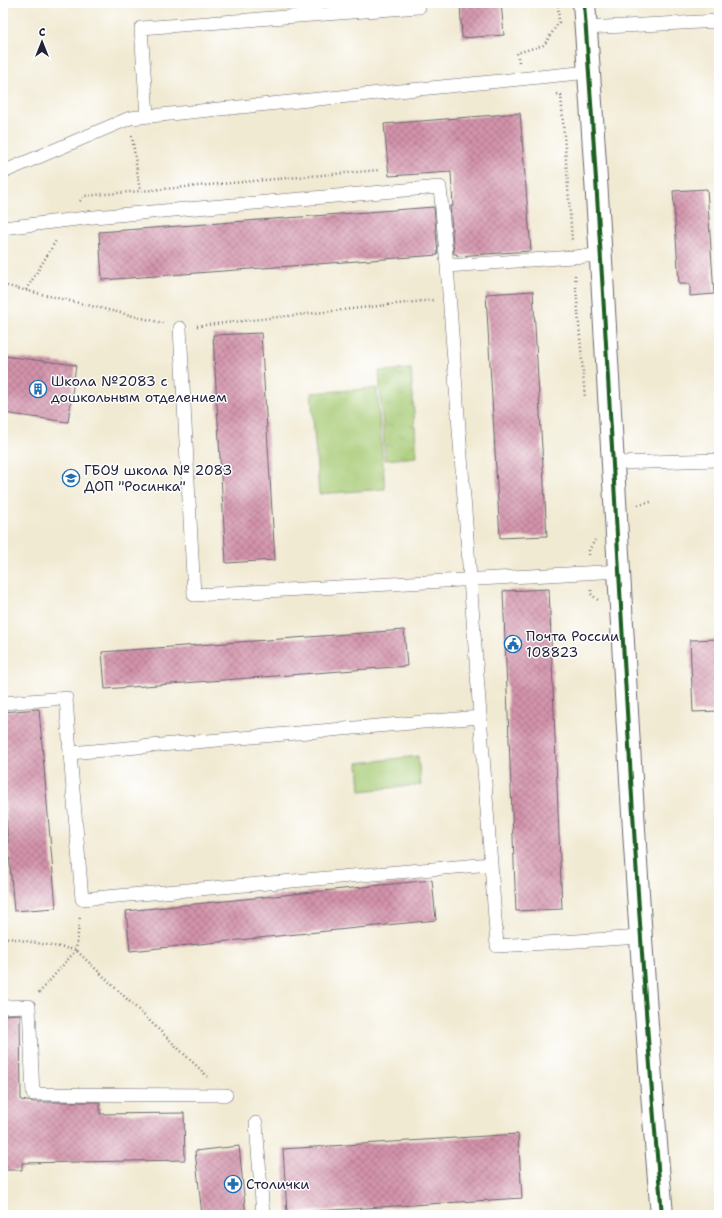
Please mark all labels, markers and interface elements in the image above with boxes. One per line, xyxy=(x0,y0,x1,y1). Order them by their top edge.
north arrow xyxy=(22,22,62,62)
text: С xyxy=(39,25,46,40)
place label: Школа №2083 с дошкольным отделением xyxy=(51,372,227,406)
building icon: Школа №2083 с дошкольным отделением xyxy=(28,379,48,399)
place label: ГБОУ школа № 2083 ДОП "Росинка" xyxy=(84,461,232,495)
school or university icon: ГБОУ школа № 2083 ДОП "Росинка" xyxy=(61,468,81,488)
place label: Почта России 108823 xyxy=(526,627,619,661)
public building icon: Почта России 108823 xyxy=(503,634,523,654)
pharmacy icon: Столички xyxy=(223,1174,243,1194)
place label: Столички xyxy=(246,1175,309,1193)

